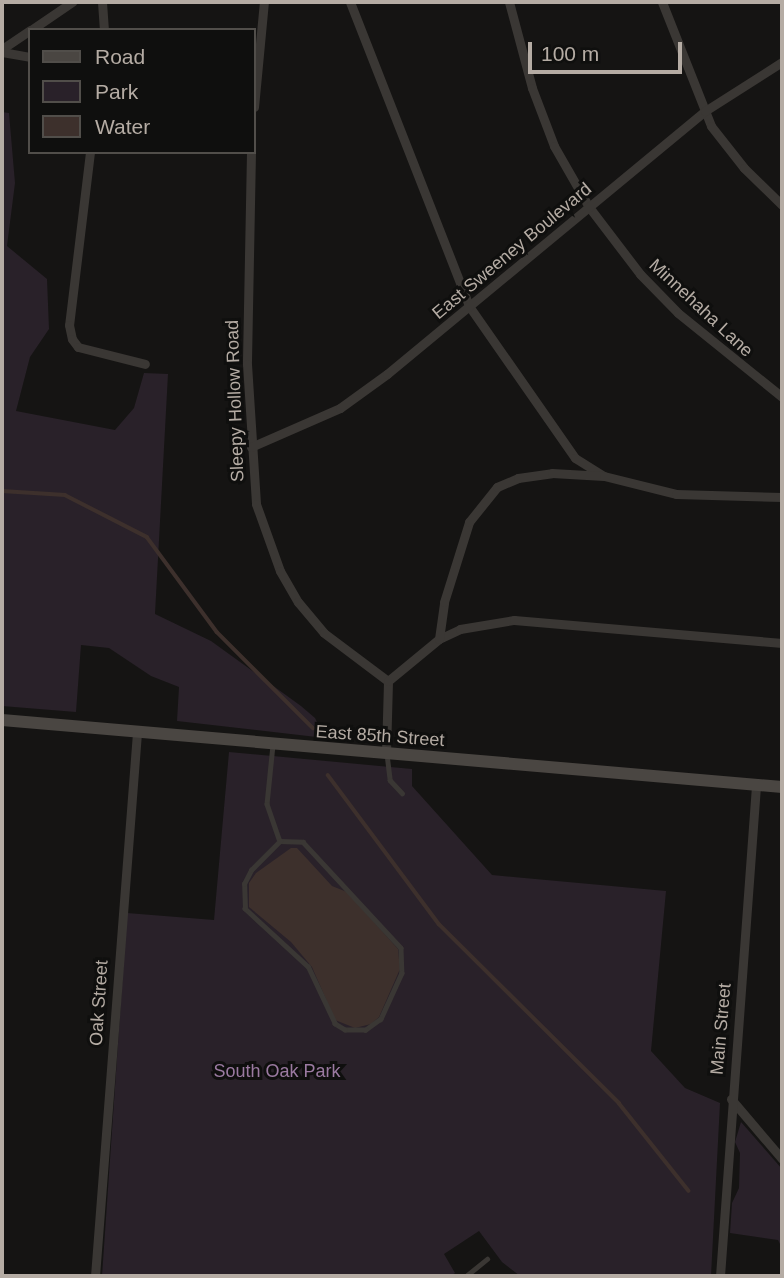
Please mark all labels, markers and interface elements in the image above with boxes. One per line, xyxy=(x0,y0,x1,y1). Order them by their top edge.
legend xyxy=(28,28,256,154)
scale bar xyxy=(532,28,686,72)
text: 100 m xyxy=(541,42,599,65)
text: Road xyxy=(95,45,145,68)
text: Park xyxy=(95,80,138,103)
text: Water xyxy=(95,115,150,138)
street label: East Sweeney Boulevard xyxy=(428,178,596,324)
street label: Minnehaha Lane xyxy=(645,254,757,362)
street label: Sleepy Hollow Road xyxy=(221,320,249,482)
street label: East 85th Street xyxy=(315,721,445,751)
street label: Oak Street xyxy=(85,959,113,1047)
street label: Main Street xyxy=(706,982,736,1076)
park label: South Oak Park xyxy=(213,1060,341,1082)

